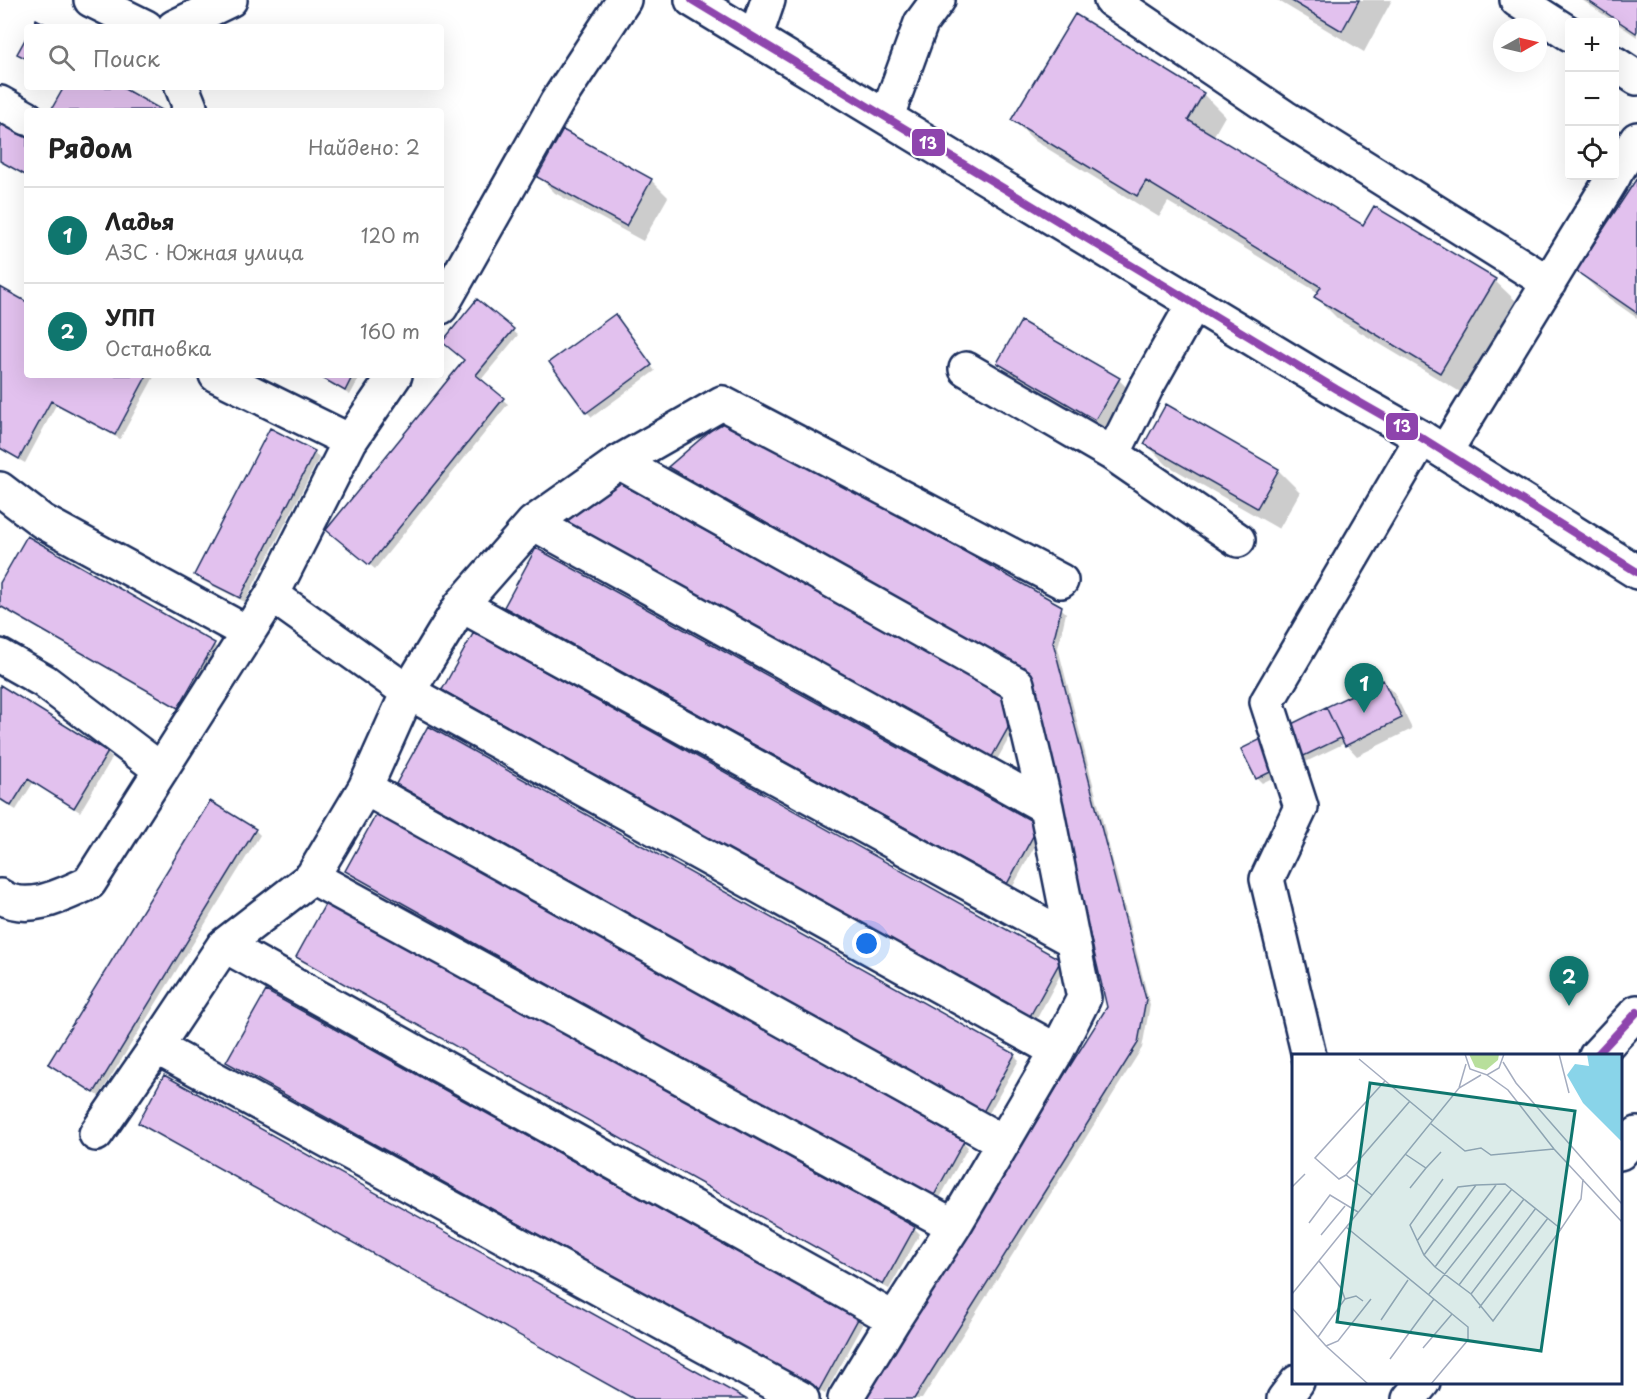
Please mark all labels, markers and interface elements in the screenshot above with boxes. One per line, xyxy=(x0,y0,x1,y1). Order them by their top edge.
north arrow xyxy=(1493,18,1547,72)
map controls xyxy=(1565,18,1619,180)
button: + xyxy=(1565,18,1619,72)
search box xyxy=(24,24,444,90)
icon: search xyxy=(45,41,78,74)
text: Поиск xyxy=(93,41,160,74)
button: − xyxy=(1565,72,1619,126)
button: locate xyxy=(1565,126,1619,180)
text: Рядом xyxy=(48,128,133,167)
line badge: 13 xyxy=(911,128,946,157)
text: 13 xyxy=(919,130,937,154)
text: Найдено: 2 xyxy=(308,132,420,162)
text: Ладья xyxy=(105,204,175,237)
text: 1 xyxy=(63,220,72,250)
text: 120 m xyxy=(361,220,420,250)
text: АЗС · Южная улица xyxy=(105,237,304,267)
text: УПП xyxy=(105,300,156,333)
text: 2 xyxy=(60,316,75,346)
text: 160 m xyxy=(360,316,420,346)
text: Остановка xyxy=(105,333,211,363)
line badge: 13 xyxy=(1385,412,1419,441)
text: 13 xyxy=(1393,413,1411,437)
pin: 1 xyxy=(1344,664,1384,713)
your location xyxy=(852,929,881,958)
pin: 2 xyxy=(1550,956,1588,1006)
inset map xyxy=(1292,1054,1622,1384)

